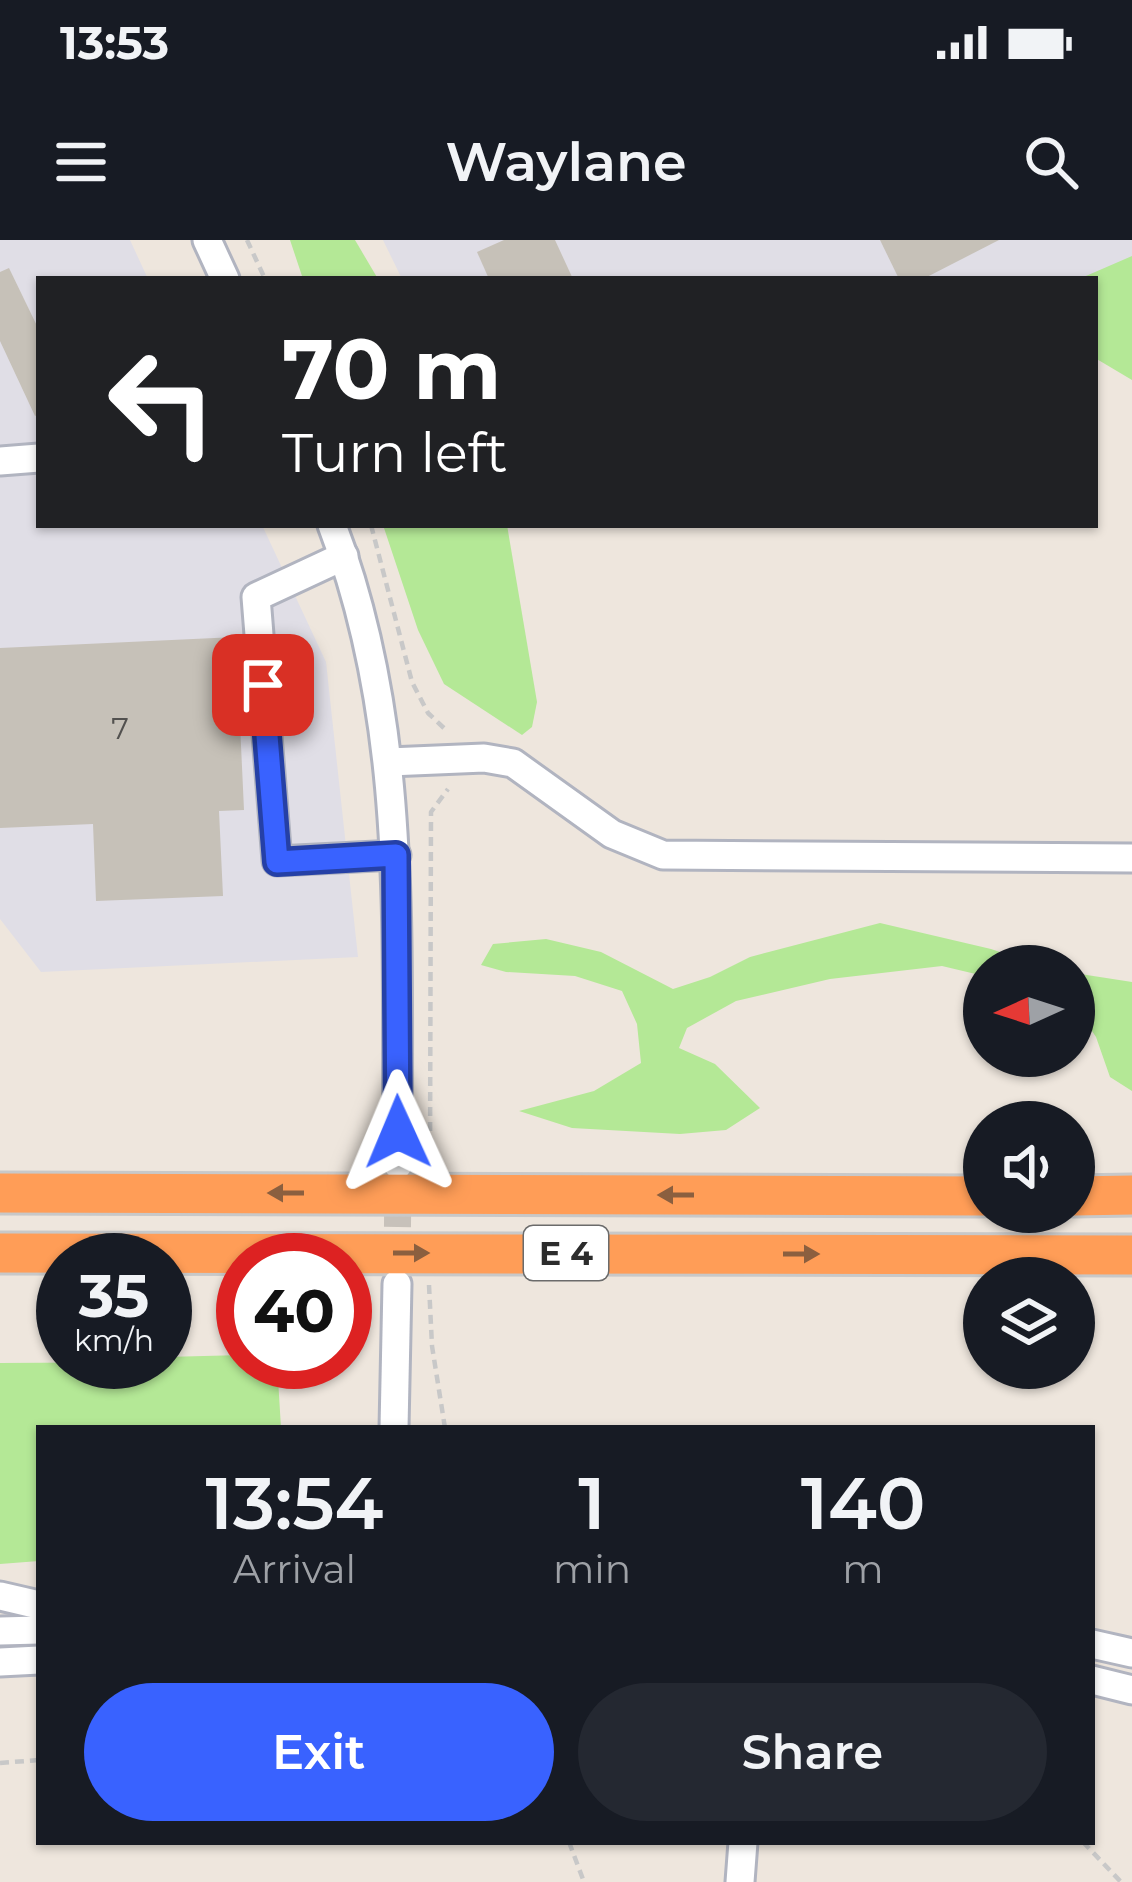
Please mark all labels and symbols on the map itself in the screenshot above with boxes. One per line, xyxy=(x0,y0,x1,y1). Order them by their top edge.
pin xyxy=(212,634,314,736)
house number: 7 xyxy=(111,710,129,747)
north arrow xyxy=(963,945,1095,1077)
position arrow xyxy=(335,1069,461,1195)
one-way arrow xyxy=(266,1183,304,1203)
one-way arrow xyxy=(656,1185,694,1205)
road number: E 4 xyxy=(524,1226,608,1280)
speed limit sign: 40 xyxy=(216,1233,372,1389)
one-way arrow xyxy=(393,1243,431,1263)
one-way arrow xyxy=(783,1244,821,1263)

